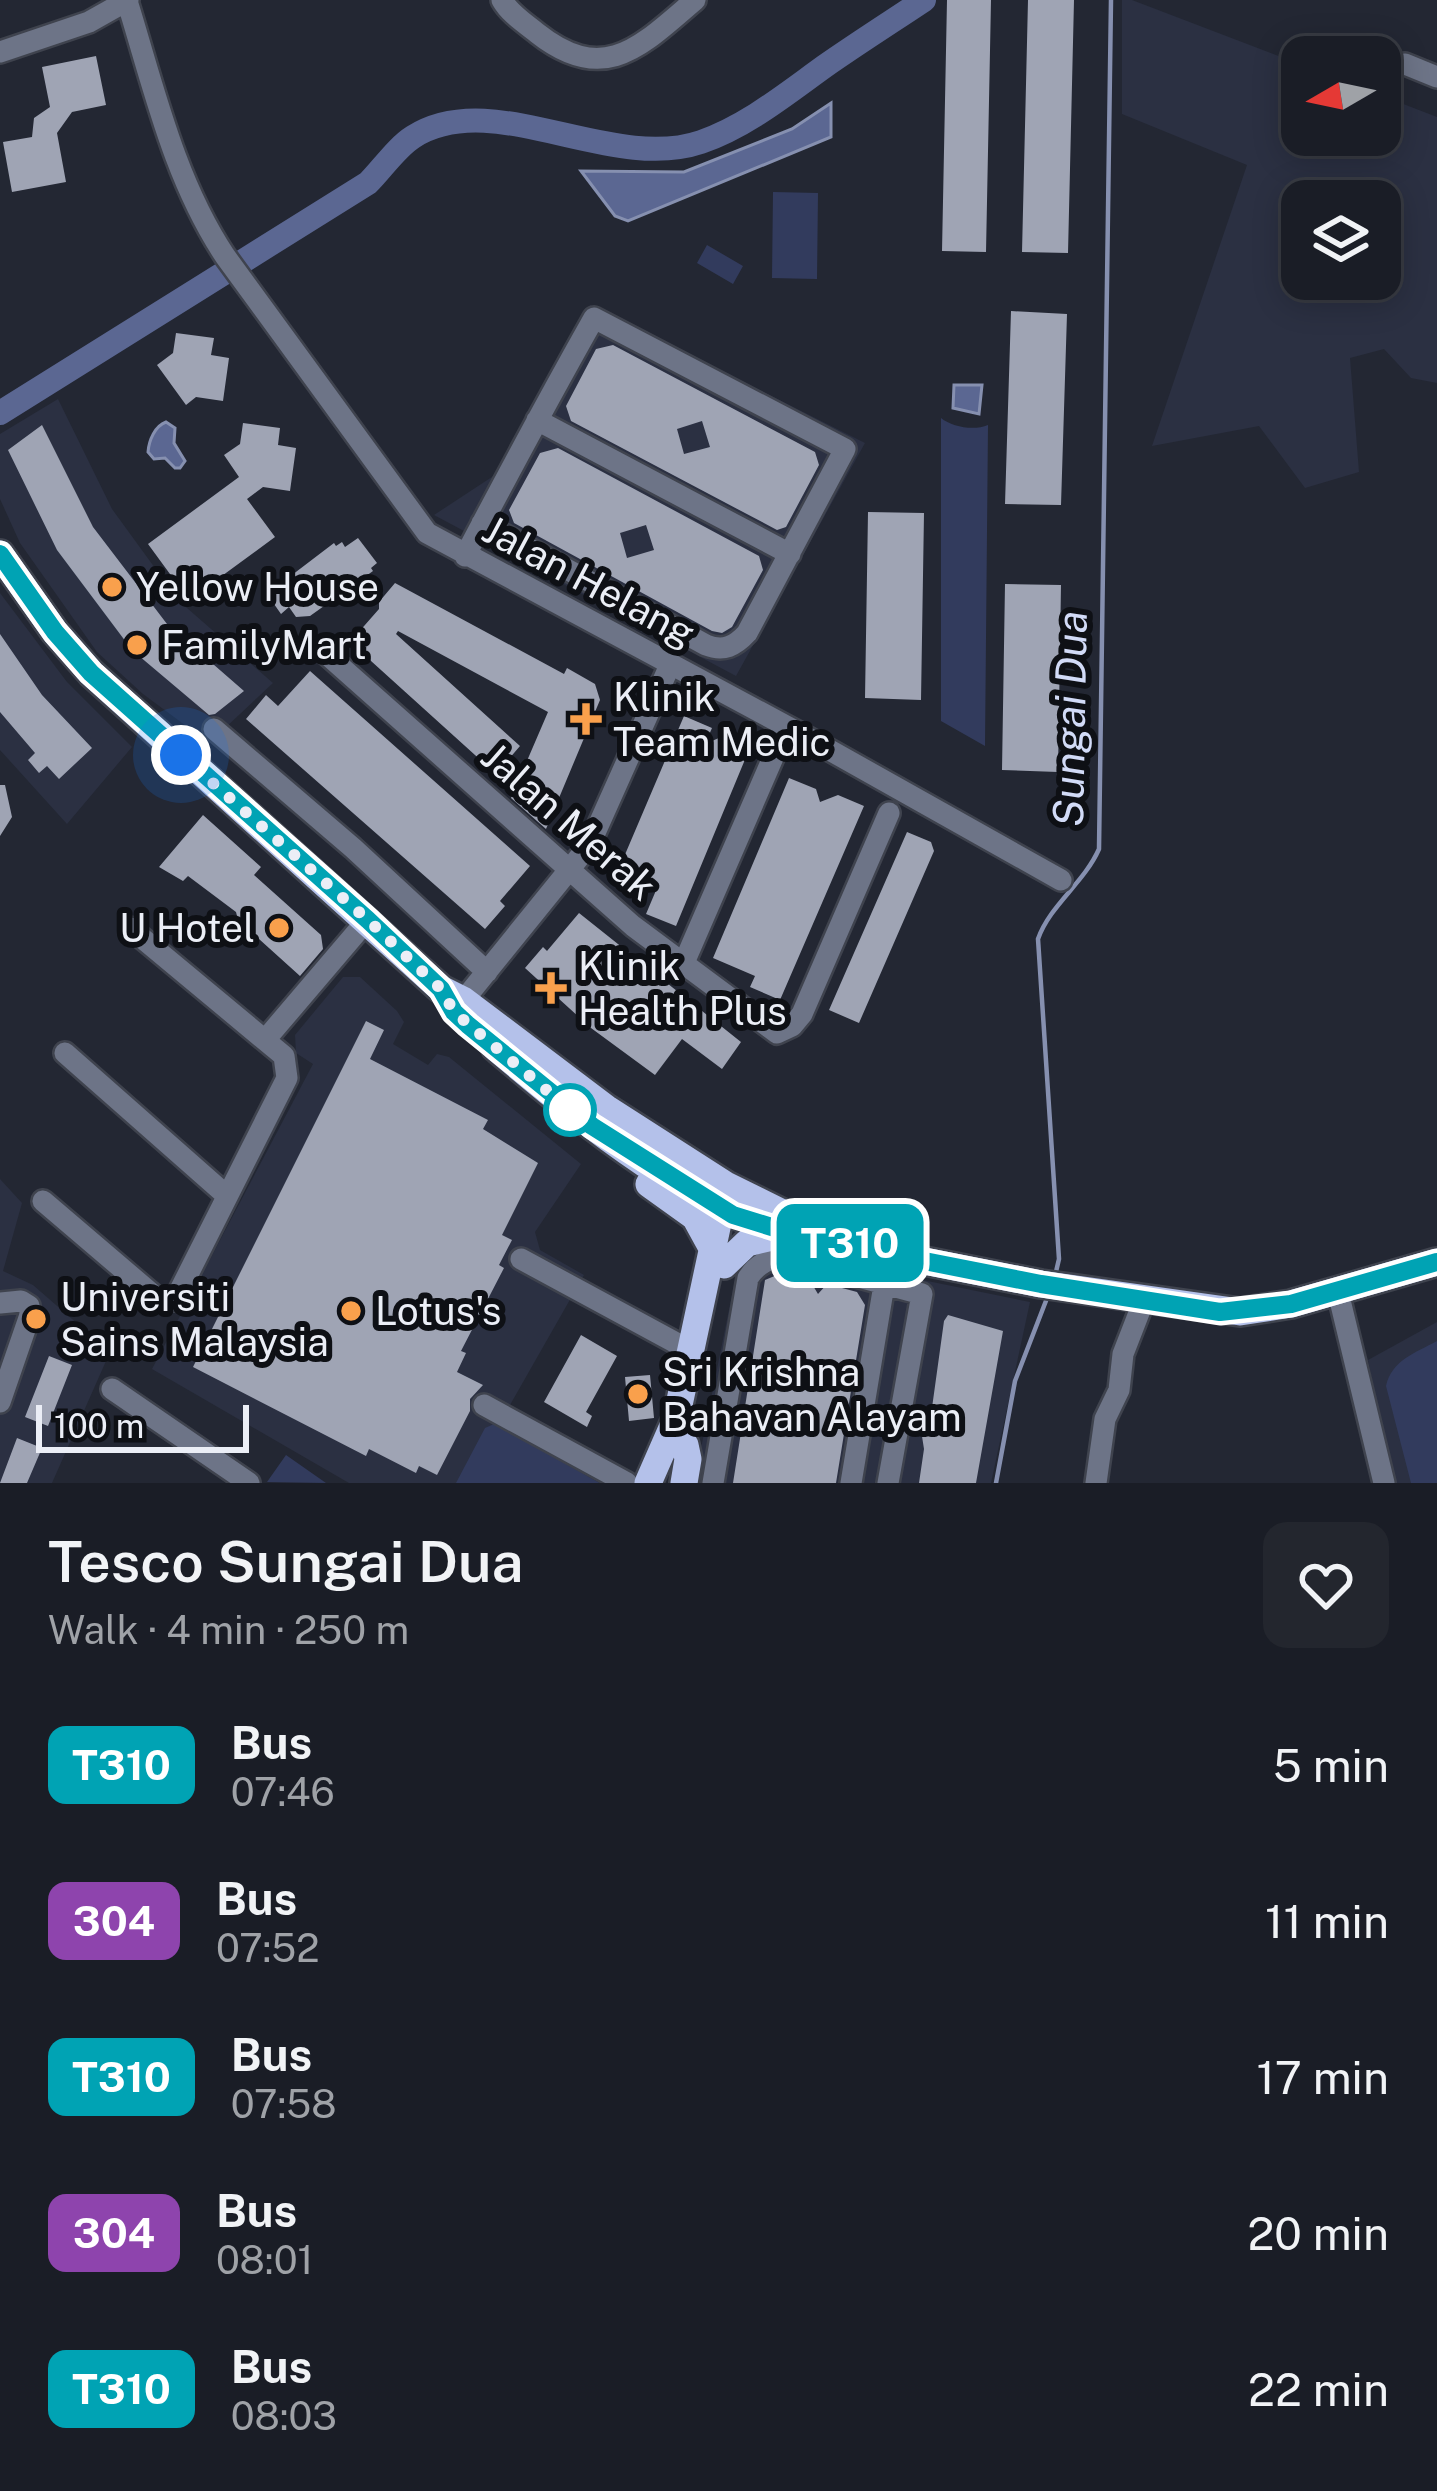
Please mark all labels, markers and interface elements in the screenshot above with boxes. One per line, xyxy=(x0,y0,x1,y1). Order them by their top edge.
north arrow xyxy=(1281,36,1401,156)
map controls xyxy=(1281,36,1401,300)
button: layers xyxy=(1281,180,1401,300)
street label: Jalan Helang xyxy=(475,506,703,656)
place label: Yellow House xyxy=(136,564,379,610)
marker: Yellow House xyxy=(99,574,125,600)
water label: Sungai Dua xyxy=(1043,611,1096,827)
place label: FamilyMart xyxy=(161,622,367,668)
marker: FamilyMart xyxy=(124,632,150,658)
place label: Klinik Team Medic xyxy=(613,674,831,765)
marker: Klinik Team Medic xyxy=(570,703,602,735)
your location xyxy=(151,725,211,785)
street label: Jalan Merak xyxy=(472,733,666,909)
place label: U Hotel xyxy=(119,905,255,951)
marker: U Hotel xyxy=(266,915,292,941)
place label: Klinik Health Plus xyxy=(578,943,787,1034)
marker: Klinik Health Plus xyxy=(535,972,567,1004)
unlabelled marker xyxy=(545,1085,595,1135)
line badge: T310 xyxy=(766,1204,934,1282)
text: T310 xyxy=(801,1218,899,1267)
place label: Universiti Sains Malaysia xyxy=(60,1274,329,1365)
place label: Lotus's xyxy=(375,1288,502,1334)
marker: Lotus's xyxy=(338,1298,364,1324)
marker: Universiti Sains Malaysia xyxy=(23,1306,49,1332)
place label: Sri Krishna Bahavan Alayam xyxy=(662,1349,962,1440)
marker: Sri Krishna Bahavan Alayam xyxy=(625,1381,651,1407)
scale bar xyxy=(36,1399,249,1452)
text: 100 m xyxy=(54,1407,144,1445)
button: heart xyxy=(1263,1522,1389,1648)
text: Tesco Sungai Dua xyxy=(48,1528,524,1595)
text: Walk · 4 min · 250 m xyxy=(48,1607,409,1653)
text: Bus xyxy=(231,1716,312,1769)
text: 5 min xyxy=(1273,1739,1389,1792)
text: T310 xyxy=(72,1740,171,1789)
text: 07:46 xyxy=(231,1769,335,1815)
text: Bus xyxy=(216,1872,297,1925)
text: 11 min xyxy=(1265,1895,1389,1948)
text: 304 xyxy=(73,1896,155,1945)
text: 07:52 xyxy=(216,1925,320,1971)
text: Bus xyxy=(231,2028,312,2081)
text: 17 min xyxy=(1256,2051,1389,2104)
text: T310 xyxy=(72,2052,171,2101)
text: 07:58 xyxy=(231,2081,336,2127)
text: Bus xyxy=(216,2184,297,2237)
text: 20 min xyxy=(1247,2207,1389,2260)
text: 304 xyxy=(73,2208,155,2257)
text: 08:01 xyxy=(216,2237,313,2283)
text: Bus xyxy=(231,2340,312,2393)
text: 22 min xyxy=(1248,2363,1389,2416)
text: T310 xyxy=(72,2364,171,2413)
text: 08:03 xyxy=(231,2393,337,2439)

